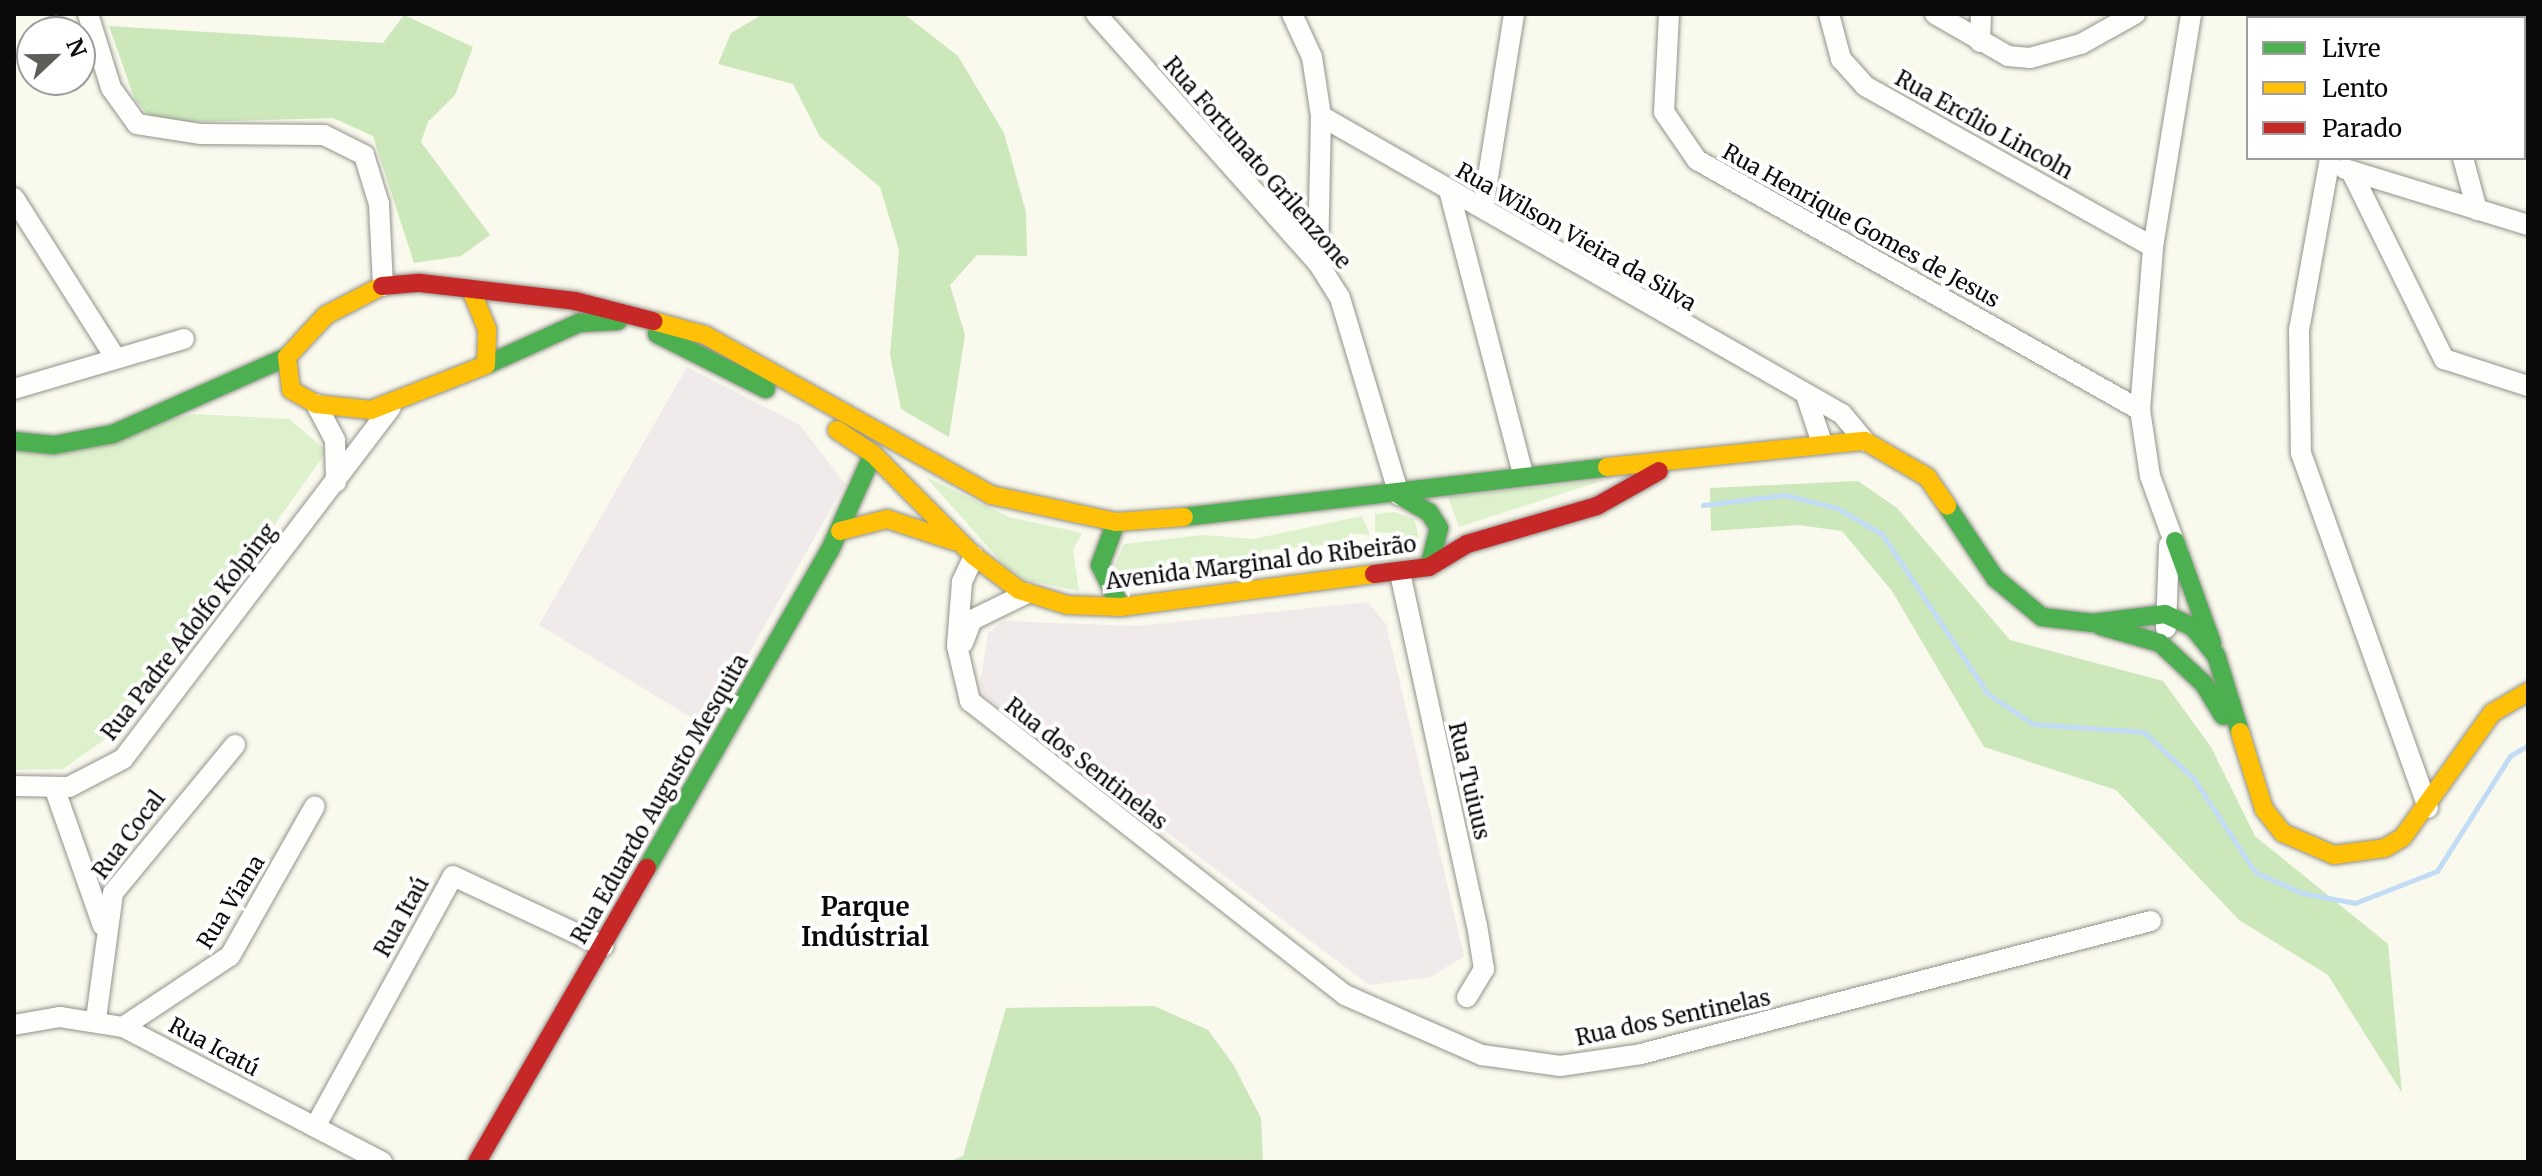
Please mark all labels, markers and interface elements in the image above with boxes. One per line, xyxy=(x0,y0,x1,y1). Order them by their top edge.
north arrow xyxy=(16,16,96,96)
legend xyxy=(2246,16,2526,160)
text: Livre xyxy=(2322,33,2381,64)
text: N xyxy=(60,34,93,61)
street label: Rua Fortunato Grilenzone xyxy=(1158,52,1356,274)
street label: Rua Ercílio Lincoln xyxy=(1890,65,2078,185)
text: Lento xyxy=(2322,73,2388,104)
text: Parado xyxy=(2322,113,2402,144)
street label: Rua Henrique Gomes de Jesus xyxy=(1718,139,2004,313)
street label: Rua Wilson Vieira da Silva xyxy=(1451,157,1701,317)
street label: Rua Padre Adolfo Kolping xyxy=(96,518,282,746)
street label: Avenida Marginal do Ribeirão xyxy=(1104,531,1418,595)
street label: Rua Eduardo Augusto Mesquita xyxy=(566,649,754,949)
street label: Rua dos Sentinelas xyxy=(1000,693,1172,835)
street label: Rua Tuiuus xyxy=(1443,720,1495,842)
street label: Rua Cocal xyxy=(87,786,171,884)
street label: Rua Viana xyxy=(192,850,270,954)
street label: Rua Itaú xyxy=(369,872,435,962)
district label: Parque Indústrial xyxy=(801,891,929,952)
street label: Rua dos Sentinelas xyxy=(1573,984,1773,1052)
street label: Rua Icatú xyxy=(164,1012,264,1082)

